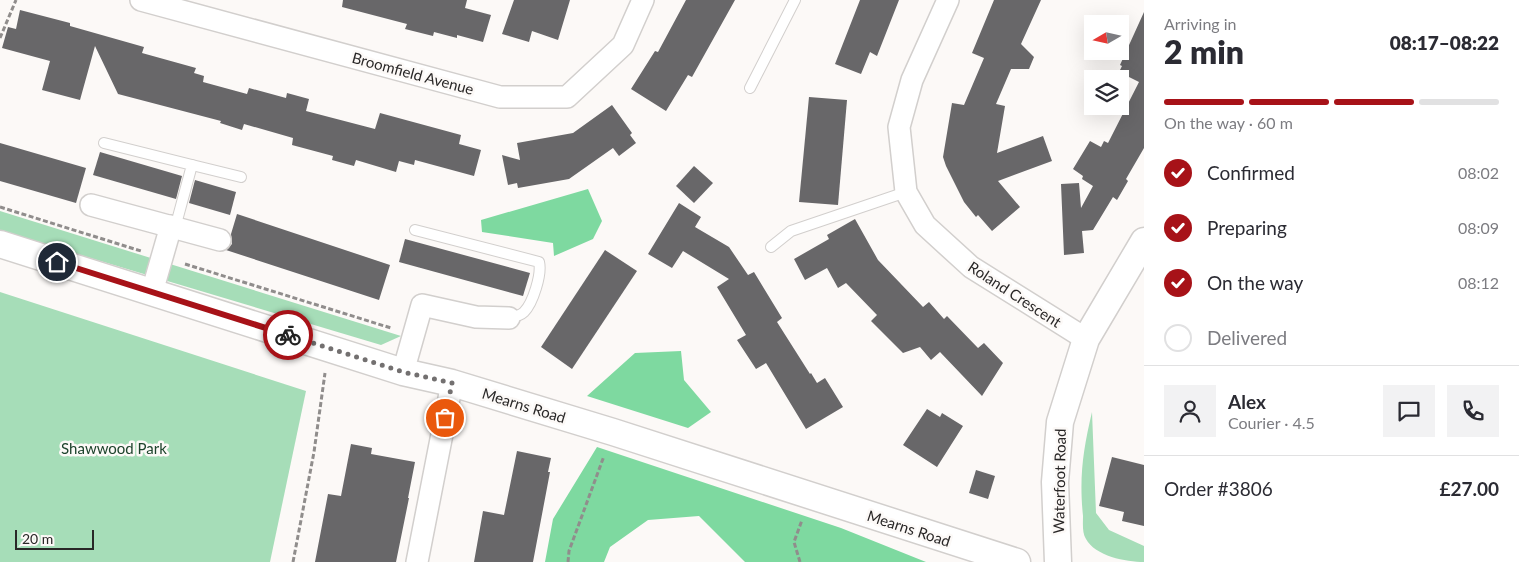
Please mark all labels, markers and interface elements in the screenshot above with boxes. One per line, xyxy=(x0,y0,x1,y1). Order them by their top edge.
text: Arriving in xyxy=(1164,14,1237,33)
north arrow xyxy=(1084,15,1129,60)
map controls xyxy=(1084,15,1129,115)
text: 08:17–08:22 xyxy=(1390,31,1499,54)
text: 2 min xyxy=(1164,32,1244,71)
street label: Broomfield Avenue xyxy=(350,48,476,98)
button: layers xyxy=(1084,70,1129,115)
text: On the way · 60 m xyxy=(1164,113,1293,132)
icon: check xyxy=(1164,159,1192,187)
text: Confirmed xyxy=(1207,161,1295,184)
text: 08:02 xyxy=(1458,163,1499,182)
icon: check xyxy=(1164,214,1192,242)
text: Preparing xyxy=(1207,216,1287,239)
text: 08:09 xyxy=(1458,218,1499,237)
pin xyxy=(36,241,78,283)
icon: home xyxy=(43,248,71,276)
street label: Roland Crescent xyxy=(965,257,1065,331)
icon: check xyxy=(1164,269,1192,297)
text: On the way xyxy=(1207,271,1303,294)
text: 08:12 xyxy=(1458,273,1499,292)
courier xyxy=(263,310,313,360)
icon: bike xyxy=(274,321,302,349)
text: Delivered xyxy=(1207,326,1287,349)
street label: Mearns Road xyxy=(480,384,568,426)
button: person xyxy=(1164,385,1216,437)
button: chat xyxy=(1383,385,1435,437)
button: phone xyxy=(1447,385,1499,437)
text: Alex xyxy=(1228,390,1266,413)
pin xyxy=(424,397,466,439)
icon: bag xyxy=(431,404,459,432)
text: Courier · 4.5 xyxy=(1228,413,1315,432)
street label: Waterfoot Road xyxy=(1049,428,1069,534)
park label: Shawwood Park xyxy=(61,439,167,457)
text: Order #3806 xyxy=(1164,477,1273,500)
text: £27.00 xyxy=(1439,477,1499,500)
street label: Mearns Road xyxy=(865,506,953,550)
scale bar xyxy=(15,527,94,550)
text: 20 m xyxy=(22,530,53,547)

